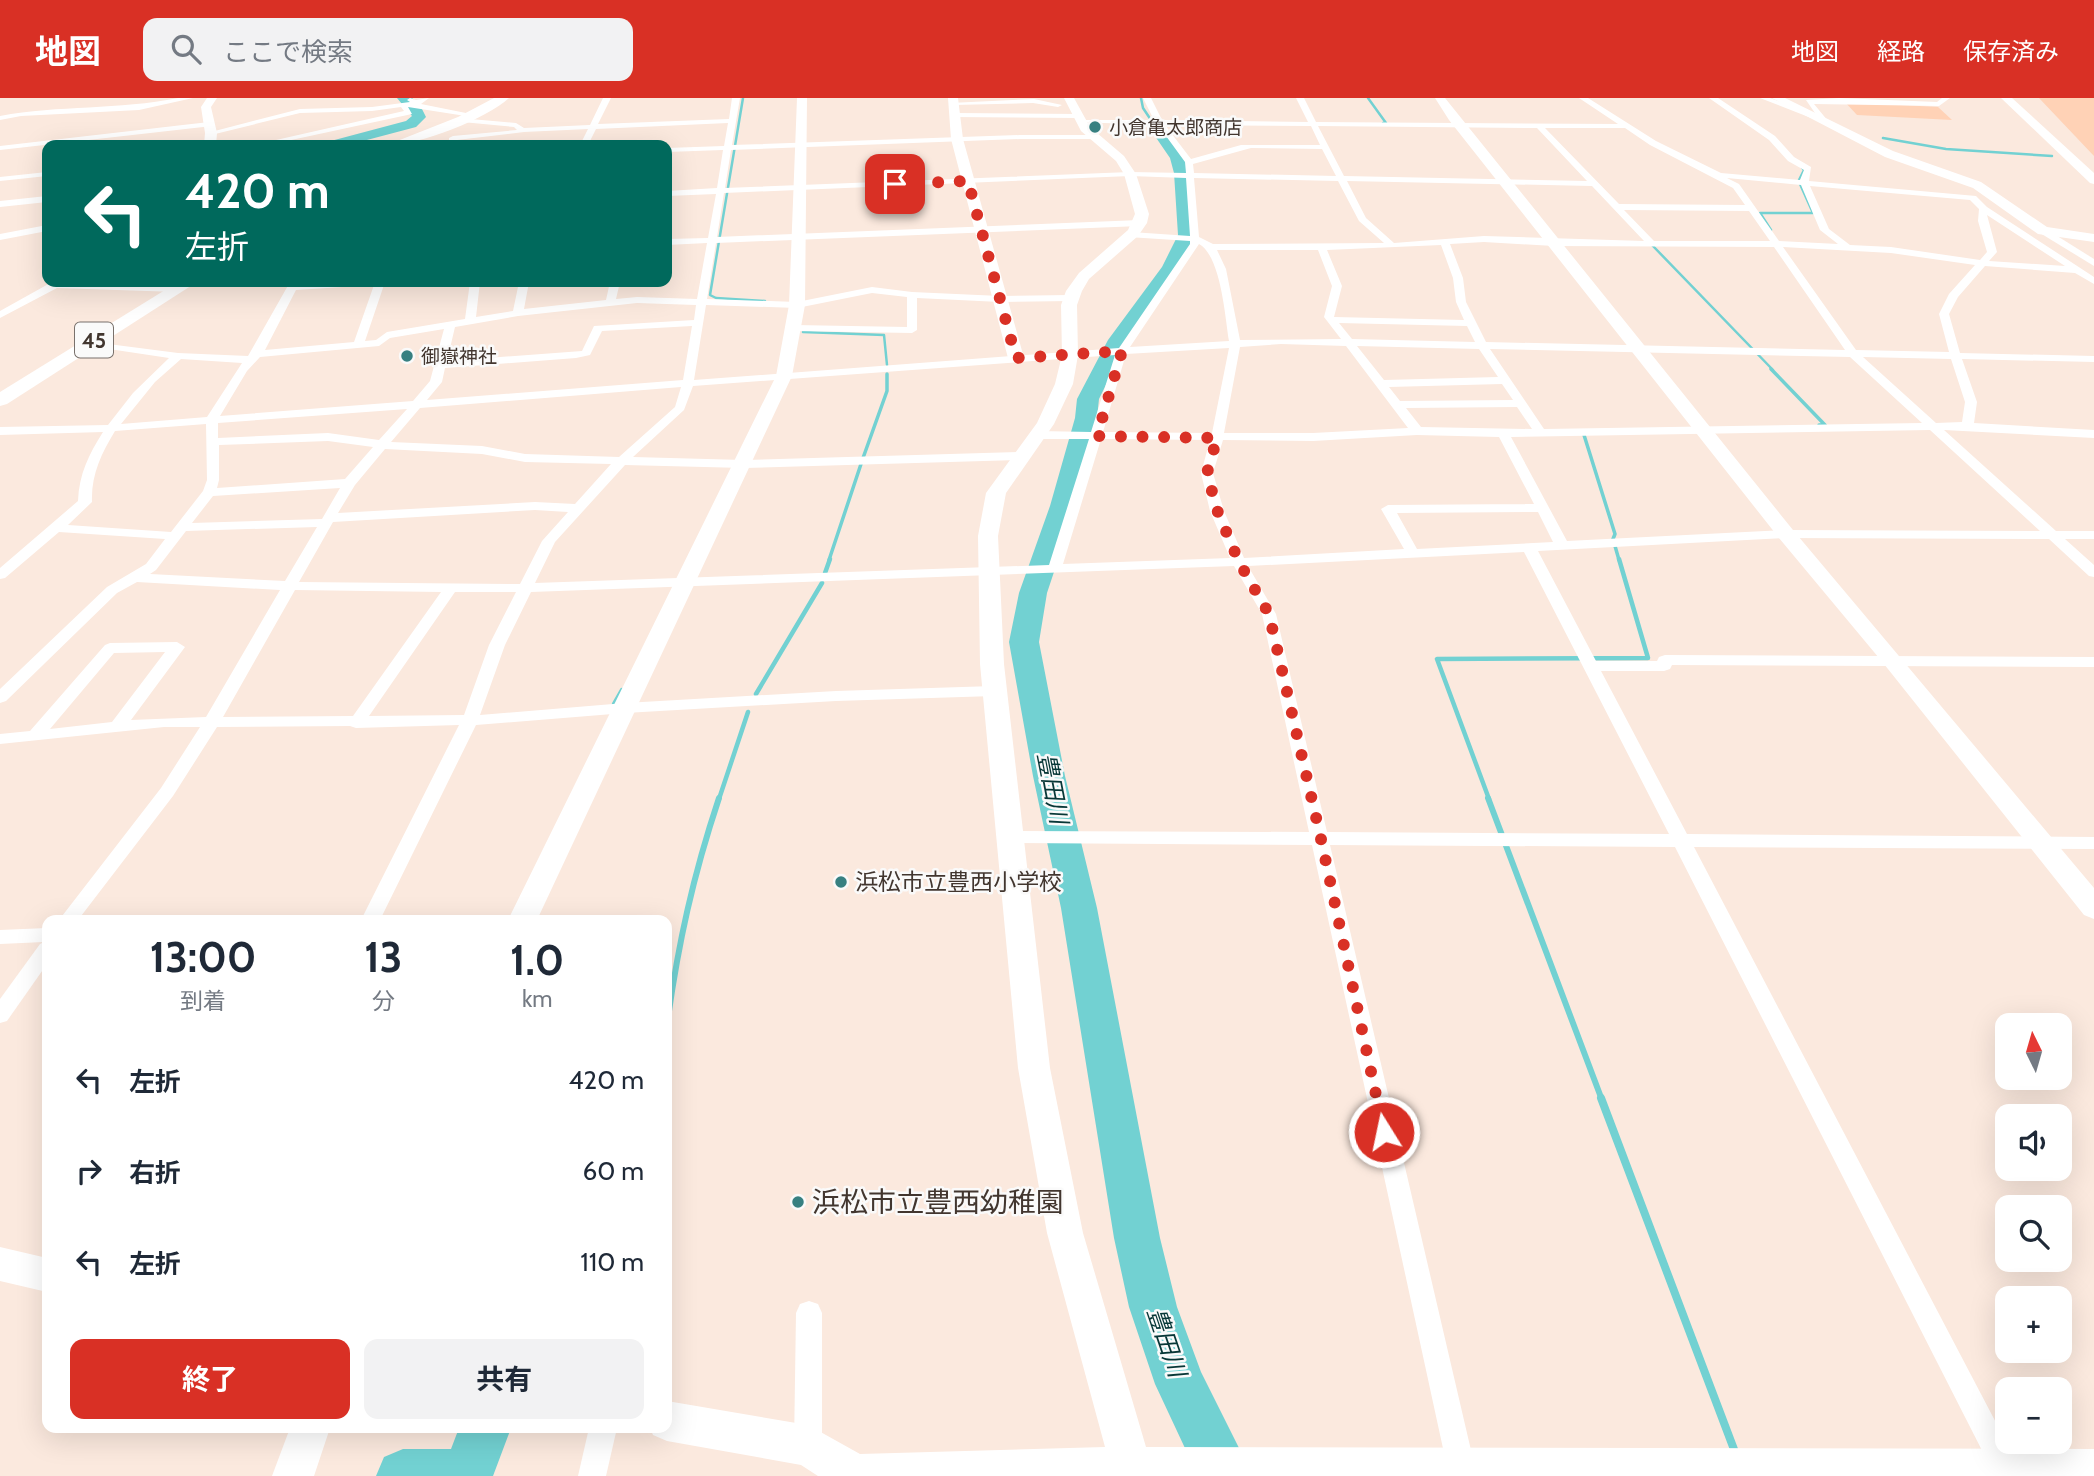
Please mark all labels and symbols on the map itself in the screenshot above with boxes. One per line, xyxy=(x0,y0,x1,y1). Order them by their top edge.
place label: 小倉亀太郎商店 xyxy=(1109,116,1242,139)
marker: 小倉亀太郎商店 xyxy=(1087,119,1103,135)
pin xyxy=(865,154,925,214)
road number: 45 xyxy=(75,322,113,358)
place label: 御嶽神社 xyxy=(421,345,497,368)
marker: 御嶽神社 xyxy=(399,348,415,364)
water label: 豊田川 xyxy=(1032,750,1075,829)
place label: 浜松市立豊西小学校 xyxy=(855,868,1062,896)
marker: 浜松市立豊西小学校 xyxy=(833,874,849,890)
north arrow xyxy=(1995,1013,2072,1090)
position arrow xyxy=(1347,1095,1421,1169)
place label: 浜松市立豊西幼稚園 xyxy=(812,1185,1064,1219)
marker: 浜松市立豊西幼稚園 xyxy=(790,1194,806,1210)
water label: 豊田川 xyxy=(1142,1303,1193,1384)

